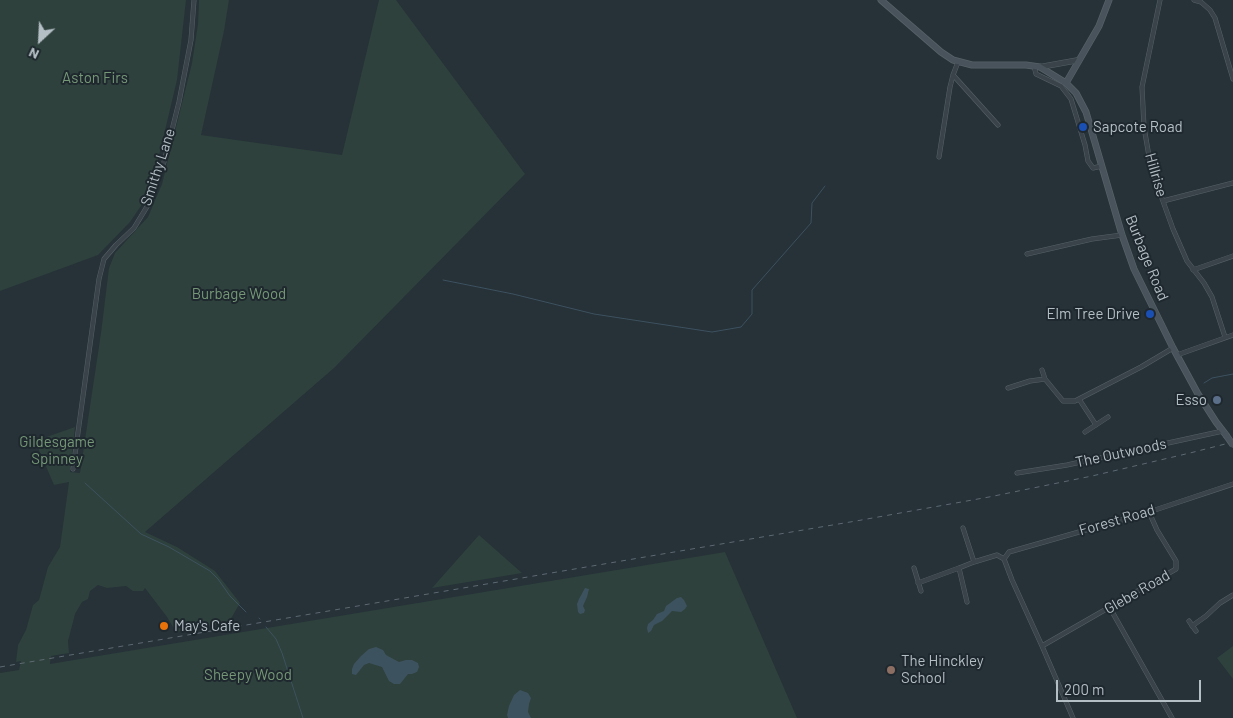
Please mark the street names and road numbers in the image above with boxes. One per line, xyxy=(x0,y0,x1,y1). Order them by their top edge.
street label: Smithy Lane xyxy=(137,126,179,208)
street label: Hillrise xyxy=(1141,151,1171,199)
street label: Burbage Road xyxy=(1122,213,1172,303)
street label: The Outwoods xyxy=(1074,435,1168,471)
street label: Forest Road xyxy=(1077,501,1157,539)
street label: Glebe Road xyxy=(1101,566,1173,618)

